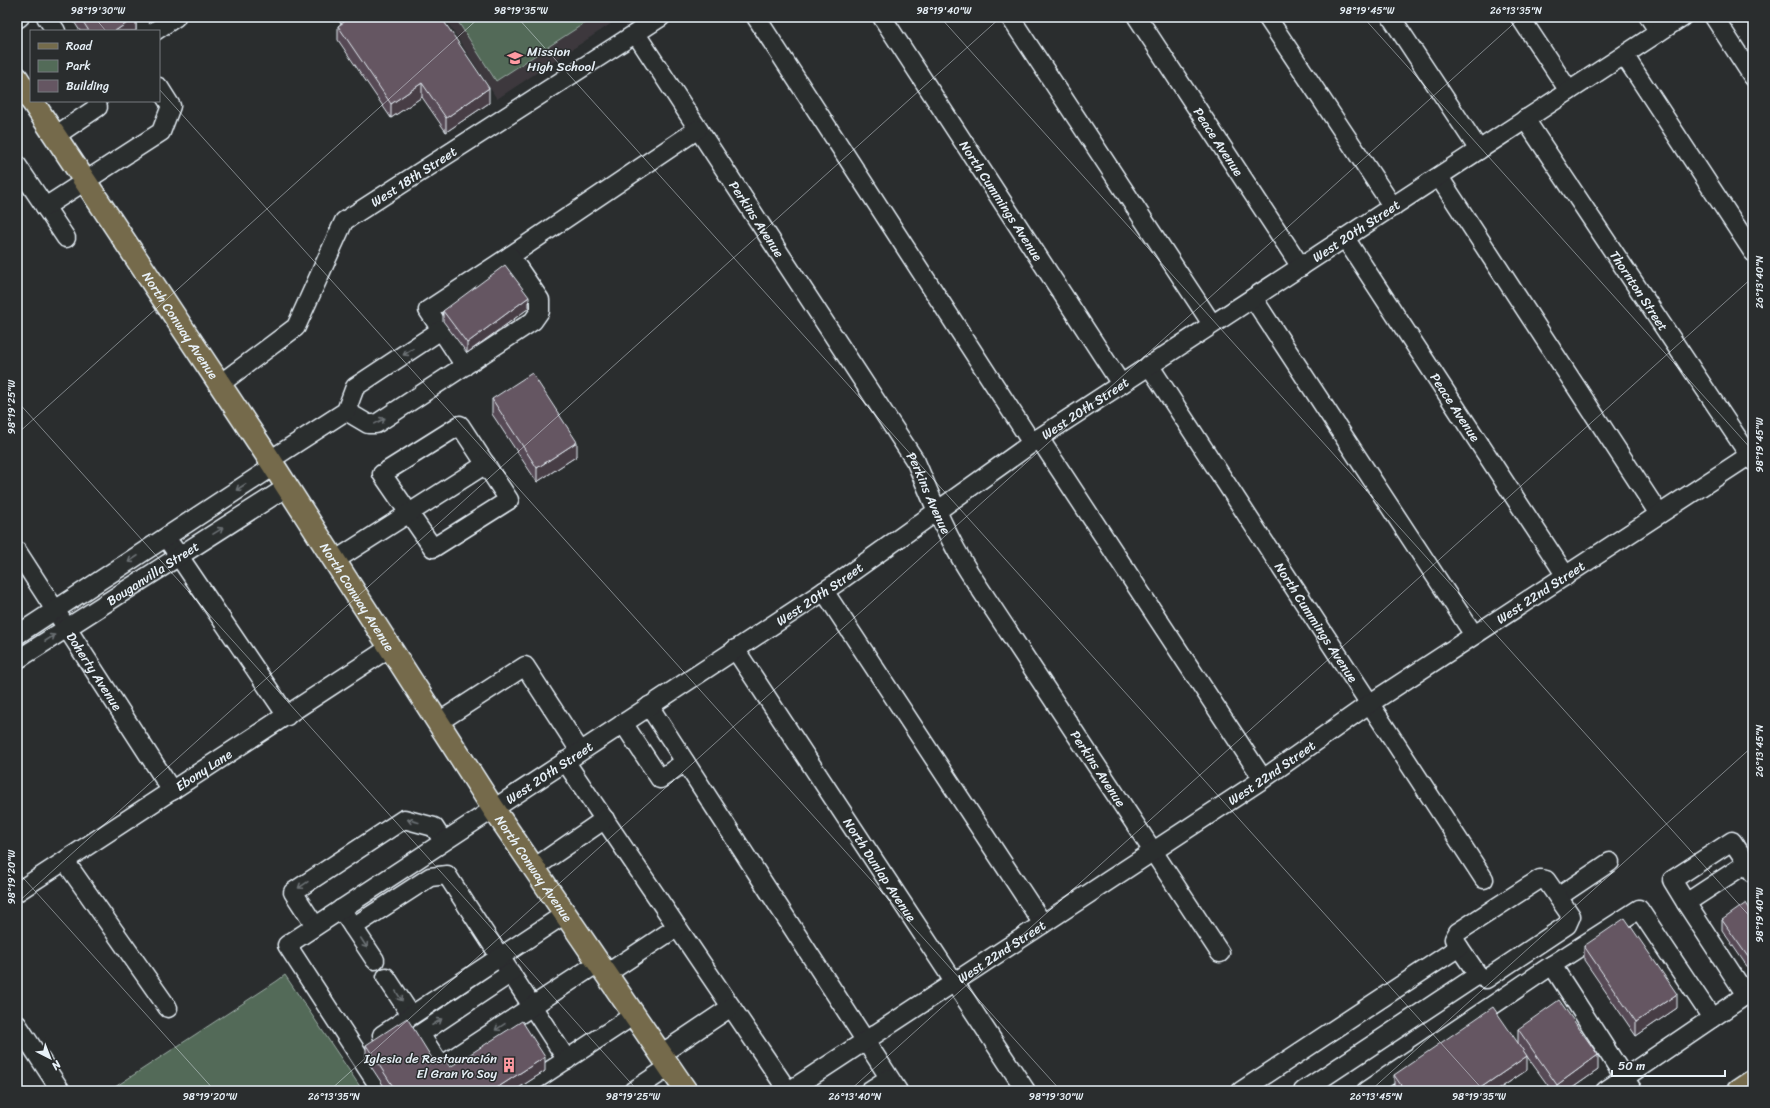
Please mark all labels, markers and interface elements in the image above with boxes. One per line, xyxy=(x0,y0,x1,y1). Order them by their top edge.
text: 98°19'30"W xyxy=(71,2,125,20)
text: 98°19'35"W xyxy=(494,2,548,20)
text: 98°19'40"W xyxy=(916,2,972,20)
text: 98°19'45"W xyxy=(1340,2,1395,20)
text: 26°13'35"N xyxy=(1490,2,1542,20)
legend xyxy=(30,30,160,102)
text: Road xyxy=(66,35,93,57)
place label: Mission High School xyxy=(527,40,595,78)
school or university icon: Mission High School xyxy=(506,49,524,67)
text: Park xyxy=(66,55,91,77)
text: Building xyxy=(66,75,109,97)
street label: Peace Avenue xyxy=(1187,102,1250,181)
street label: North Cummings Avenue xyxy=(954,136,1049,265)
street label: West 18th Street xyxy=(366,140,462,213)
street label: Perkins Avenue xyxy=(723,176,791,263)
street label: West 20th Street xyxy=(1307,193,1405,268)
street label: Thornton Street xyxy=(1604,245,1675,336)
text: 26°13'40"N xyxy=(1751,255,1769,308)
street label: North Conway Avenue xyxy=(136,266,225,384)
one-way arrow xyxy=(403,348,414,356)
street label: Peace Avenue xyxy=(1424,368,1487,446)
street label: West 20th Street xyxy=(1036,371,1134,445)
text: 98°19'25"W xyxy=(3,380,21,434)
one-way arrow xyxy=(374,416,386,424)
text: 98°19'45"W xyxy=(1751,417,1769,472)
street label: Perkins Avenue xyxy=(901,447,958,538)
one-way arrow xyxy=(236,483,247,491)
one-way arrow xyxy=(212,526,224,534)
street label: Bouganvilla Street xyxy=(102,535,204,612)
street label: North Conway Avenue xyxy=(314,538,401,656)
street label: West 22nd Street xyxy=(1491,554,1590,630)
one-way arrow xyxy=(127,555,138,563)
street label: West 20th Street xyxy=(771,556,868,632)
street label: North Cummings Avenue xyxy=(1269,557,1365,687)
street label: Doherty Avenue xyxy=(60,627,129,715)
one-way arrow xyxy=(44,634,55,643)
street label: Perkins Avenue xyxy=(1065,725,1133,812)
text: 26°13'45"N xyxy=(1751,725,1769,777)
street label: West 22nd Street xyxy=(1223,734,1320,811)
street label: West 20th Street xyxy=(500,735,598,810)
street label: Ebony Lane xyxy=(170,743,236,797)
street label: North Conway Avenue xyxy=(489,810,579,927)
street label: North Dunlap Avenue xyxy=(837,813,923,926)
one-way arrow xyxy=(406,817,419,824)
text: 98°19'20"W xyxy=(3,849,21,904)
one-way arrow xyxy=(298,881,309,889)
text: 98°19'40"W xyxy=(1751,887,1769,943)
street label: West 22nd Street xyxy=(952,913,1051,989)
one-way arrow xyxy=(360,937,368,948)
one-way arrow xyxy=(395,990,403,1001)
one-way arrow xyxy=(431,1018,442,1026)
one-way arrow xyxy=(494,1024,506,1032)
north arrow xyxy=(30,1038,70,1078)
place label: Iglesia de Restauración El Gran Yo Soy xyxy=(363,1047,497,1085)
scale bar xyxy=(1612,1052,1725,1078)
text: N xyxy=(47,1055,66,1075)
text: 50 m xyxy=(1618,1055,1645,1077)
building icon: Iglesia de Restauración El Gran Yo Soy xyxy=(500,1056,518,1074)
text: 98°19'20"W xyxy=(183,1088,238,1106)
text: 26°13'35"N xyxy=(308,1088,360,1106)
text: 98°19'25"W xyxy=(606,1088,660,1106)
text: 26°13'40"N xyxy=(829,1088,882,1106)
text: 98°19'30"W xyxy=(1029,1088,1083,1106)
text: 26°13'45"N xyxy=(1350,1088,1402,1106)
text: 98°19'35"W xyxy=(1452,1088,1506,1106)

